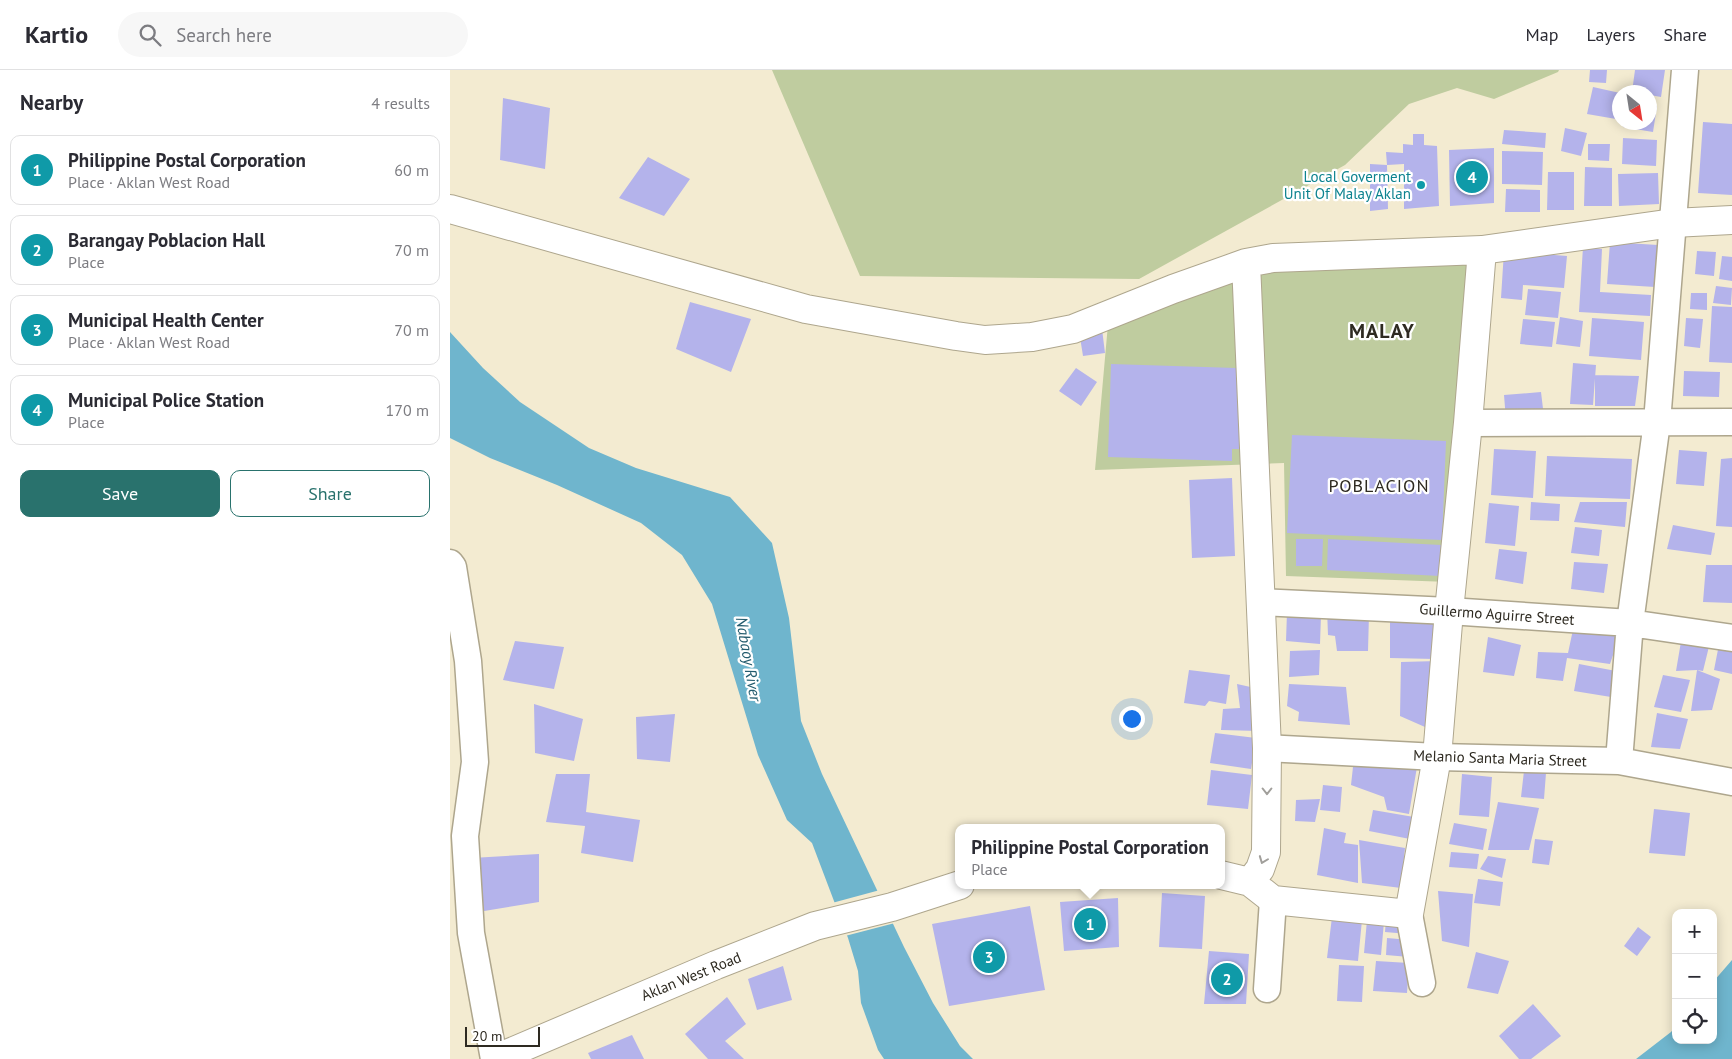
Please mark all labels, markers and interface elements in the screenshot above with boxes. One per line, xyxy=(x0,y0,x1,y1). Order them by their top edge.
search box xyxy=(118,12,468,57)
text: Kartio xyxy=(25,19,88,50)
icon: search xyxy=(136,21,164,49)
text: Search here xyxy=(176,23,272,47)
text: Map xyxy=(1526,23,1558,46)
text: Layers xyxy=(1586,23,1635,46)
text: Share xyxy=(1663,23,1707,46)
north arrow xyxy=(1612,85,1657,130)
text: Nearby xyxy=(20,89,83,116)
text: 4 results xyxy=(371,93,430,113)
text: Philippine Postal Corporation xyxy=(68,148,306,172)
pin: 4 xyxy=(1456,158,1488,196)
text: 1 xyxy=(32,160,42,180)
text: 60 m xyxy=(394,160,429,180)
place label: Local Goverment Unit Of Malay Aklan xyxy=(1284,167,1411,203)
text: Place · Aklan West Road xyxy=(68,172,230,192)
marker: Local Goverment Unit Of Malay Aklan xyxy=(1415,179,1427,191)
text: Barangay Poblacion Hall xyxy=(68,228,265,252)
text: 2 xyxy=(32,240,42,260)
text: 70 m xyxy=(394,240,429,260)
text: Place xyxy=(68,252,105,272)
text: Municipal Health Center xyxy=(68,308,264,332)
district label: MALAY xyxy=(1349,318,1415,344)
text: 3 xyxy=(32,320,42,340)
text: 70 m xyxy=(394,320,429,340)
text: Place · Aklan West Road xyxy=(68,332,230,352)
text: Municipal Police Station xyxy=(68,388,264,412)
text: 4 xyxy=(32,400,42,420)
text: 170 m xyxy=(386,400,429,420)
text: Place xyxy=(68,412,105,432)
button: Save xyxy=(20,470,220,517)
button: Share xyxy=(230,470,430,517)
district label: POBLACION xyxy=(1328,474,1430,497)
street label: Guillermo Aguirre Street xyxy=(1419,599,1575,629)
water label: Nabaoy River xyxy=(732,615,767,704)
your location xyxy=(1119,706,1145,732)
street label: Melanio Santa Maria Street xyxy=(1413,745,1587,771)
one-way arrow xyxy=(1262,787,1272,795)
popup xyxy=(955,824,1225,889)
text: Philippine Postal Corporation xyxy=(971,835,1209,859)
one-way arrow xyxy=(1259,855,1269,863)
text: Place xyxy=(971,859,1008,879)
pin: 1 xyxy=(1074,905,1106,943)
map controls xyxy=(1672,909,1717,1044)
button: + xyxy=(1672,909,1717,954)
pin: 3 xyxy=(973,938,1005,976)
street label: Aklan West Road xyxy=(638,947,744,1005)
button: − xyxy=(1672,954,1717,999)
pin: 2 xyxy=(1211,960,1243,998)
button: locate xyxy=(1672,999,1717,1044)
scale bar xyxy=(465,1024,540,1047)
text: 20 m xyxy=(472,1027,502,1045)

